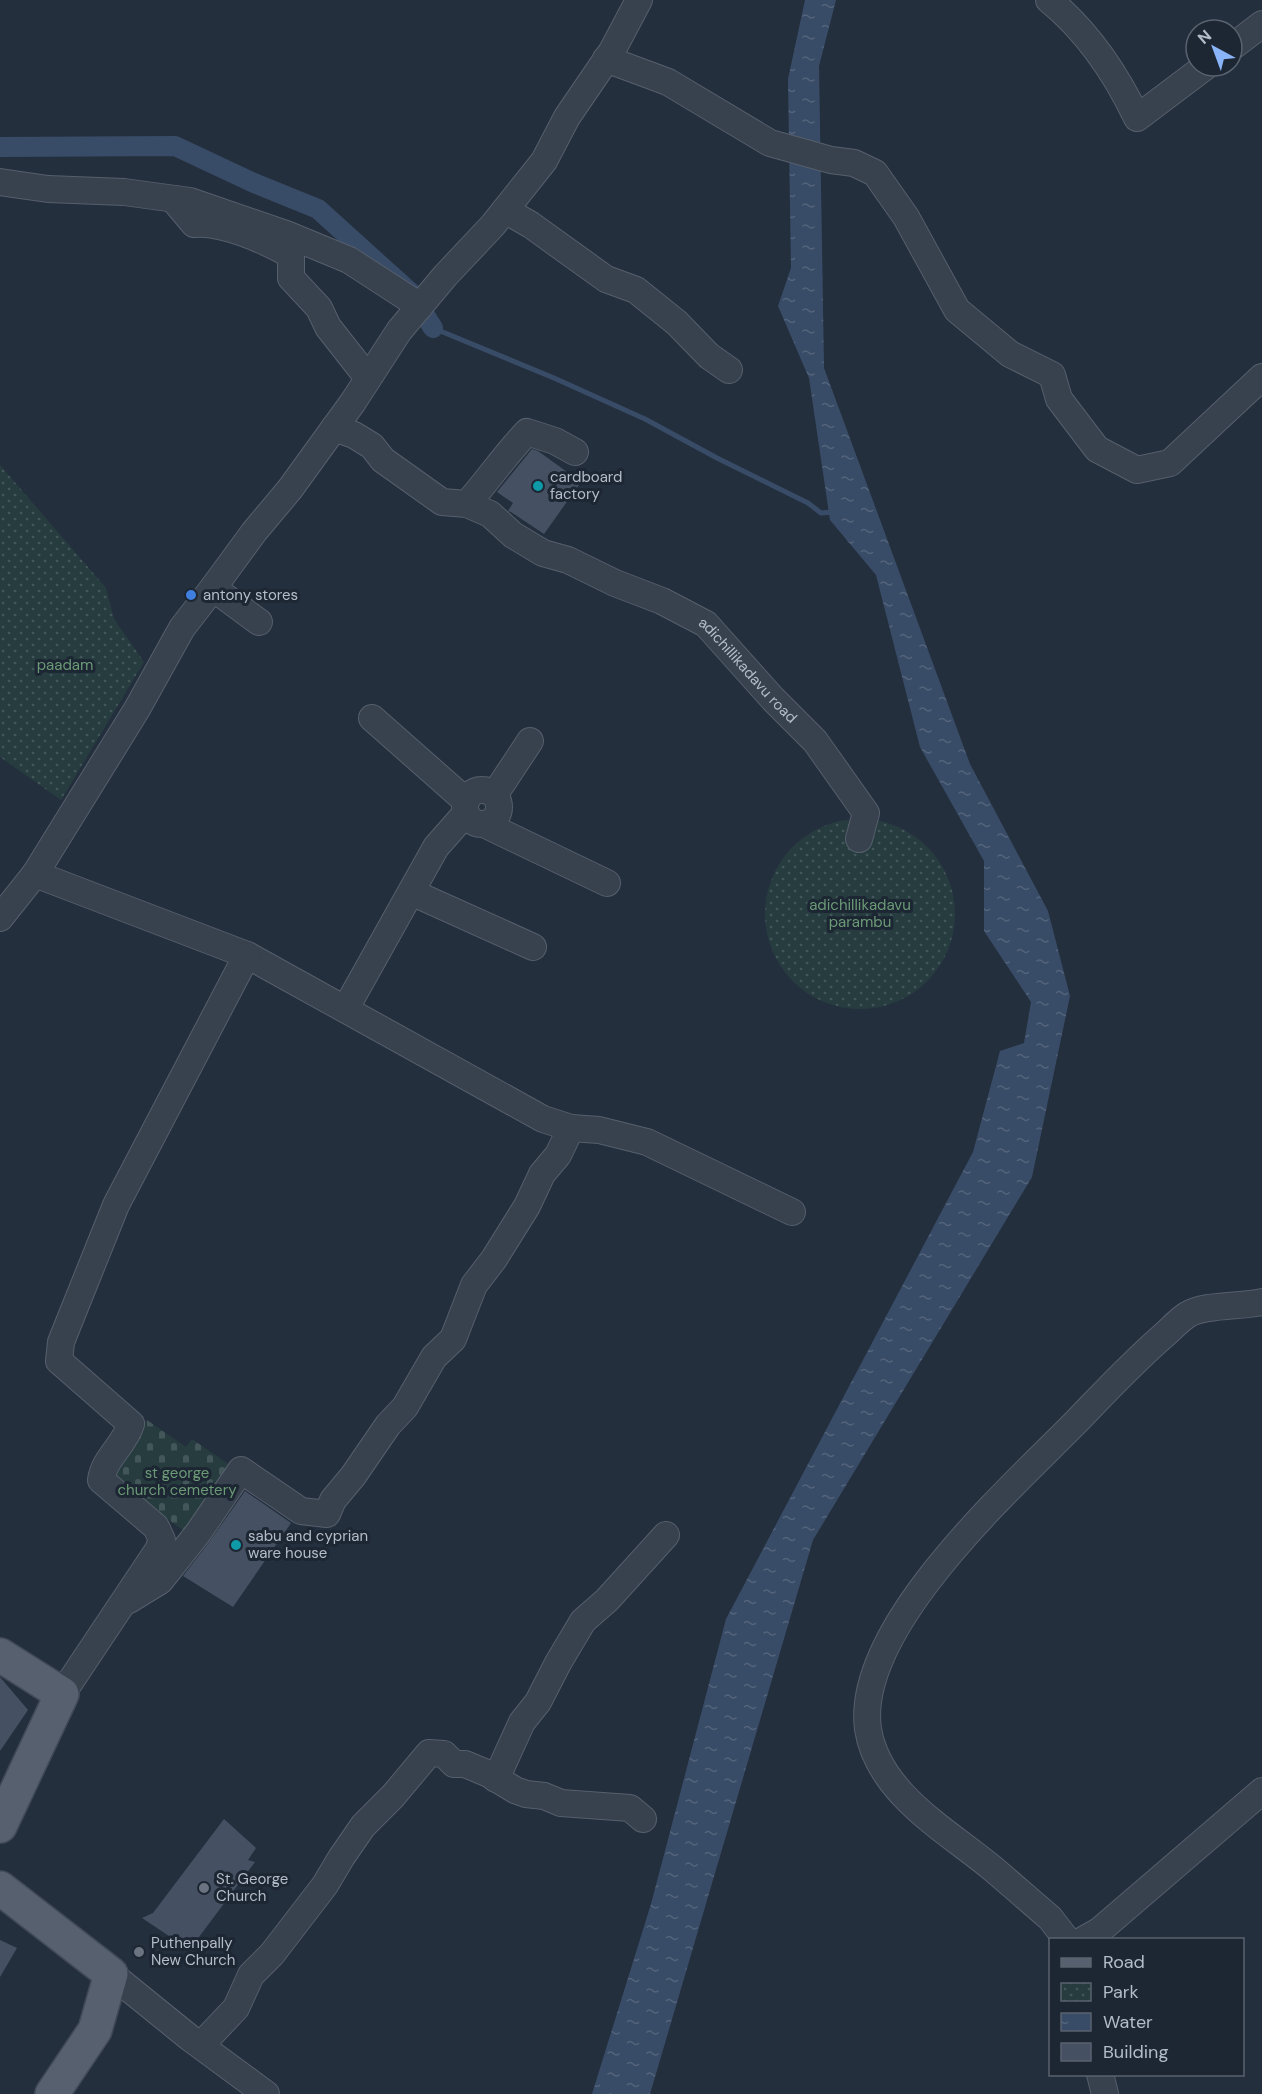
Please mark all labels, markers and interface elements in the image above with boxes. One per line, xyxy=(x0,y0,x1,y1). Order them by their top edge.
north arrow xyxy=(1184,18,1244,78)
text: N xyxy=(1193,25,1216,49)
place label: cardboard factory xyxy=(550,467,623,504)
marker: cardboard factory xyxy=(531,479,545,493)
place label: antony stores xyxy=(203,585,298,605)
marker: antony stores xyxy=(184,588,198,602)
street label: adichillikadavu road xyxy=(695,612,801,727)
park label: paadam xyxy=(37,655,93,675)
park label: adichillikadavu parambu xyxy=(809,895,911,932)
park label: st george church cemetery xyxy=(117,1463,237,1500)
place label: sabu and cyprian ware house xyxy=(248,1526,368,1563)
marker: sabu and cyprian ware house xyxy=(229,1538,243,1552)
place label: St. George Church xyxy=(216,1869,288,1906)
marker: St. George Church xyxy=(197,1881,211,1895)
place label: Puthenpally New Church xyxy=(151,1933,235,1970)
legend xyxy=(1049,1938,1244,2076)
marker: Puthenpally New Church xyxy=(132,1945,146,1959)
text: Road xyxy=(1103,1950,1145,1974)
text: Park xyxy=(1103,1980,1139,2004)
text: Water xyxy=(1103,2010,1153,2034)
text: Building xyxy=(1103,2040,1168,2064)

